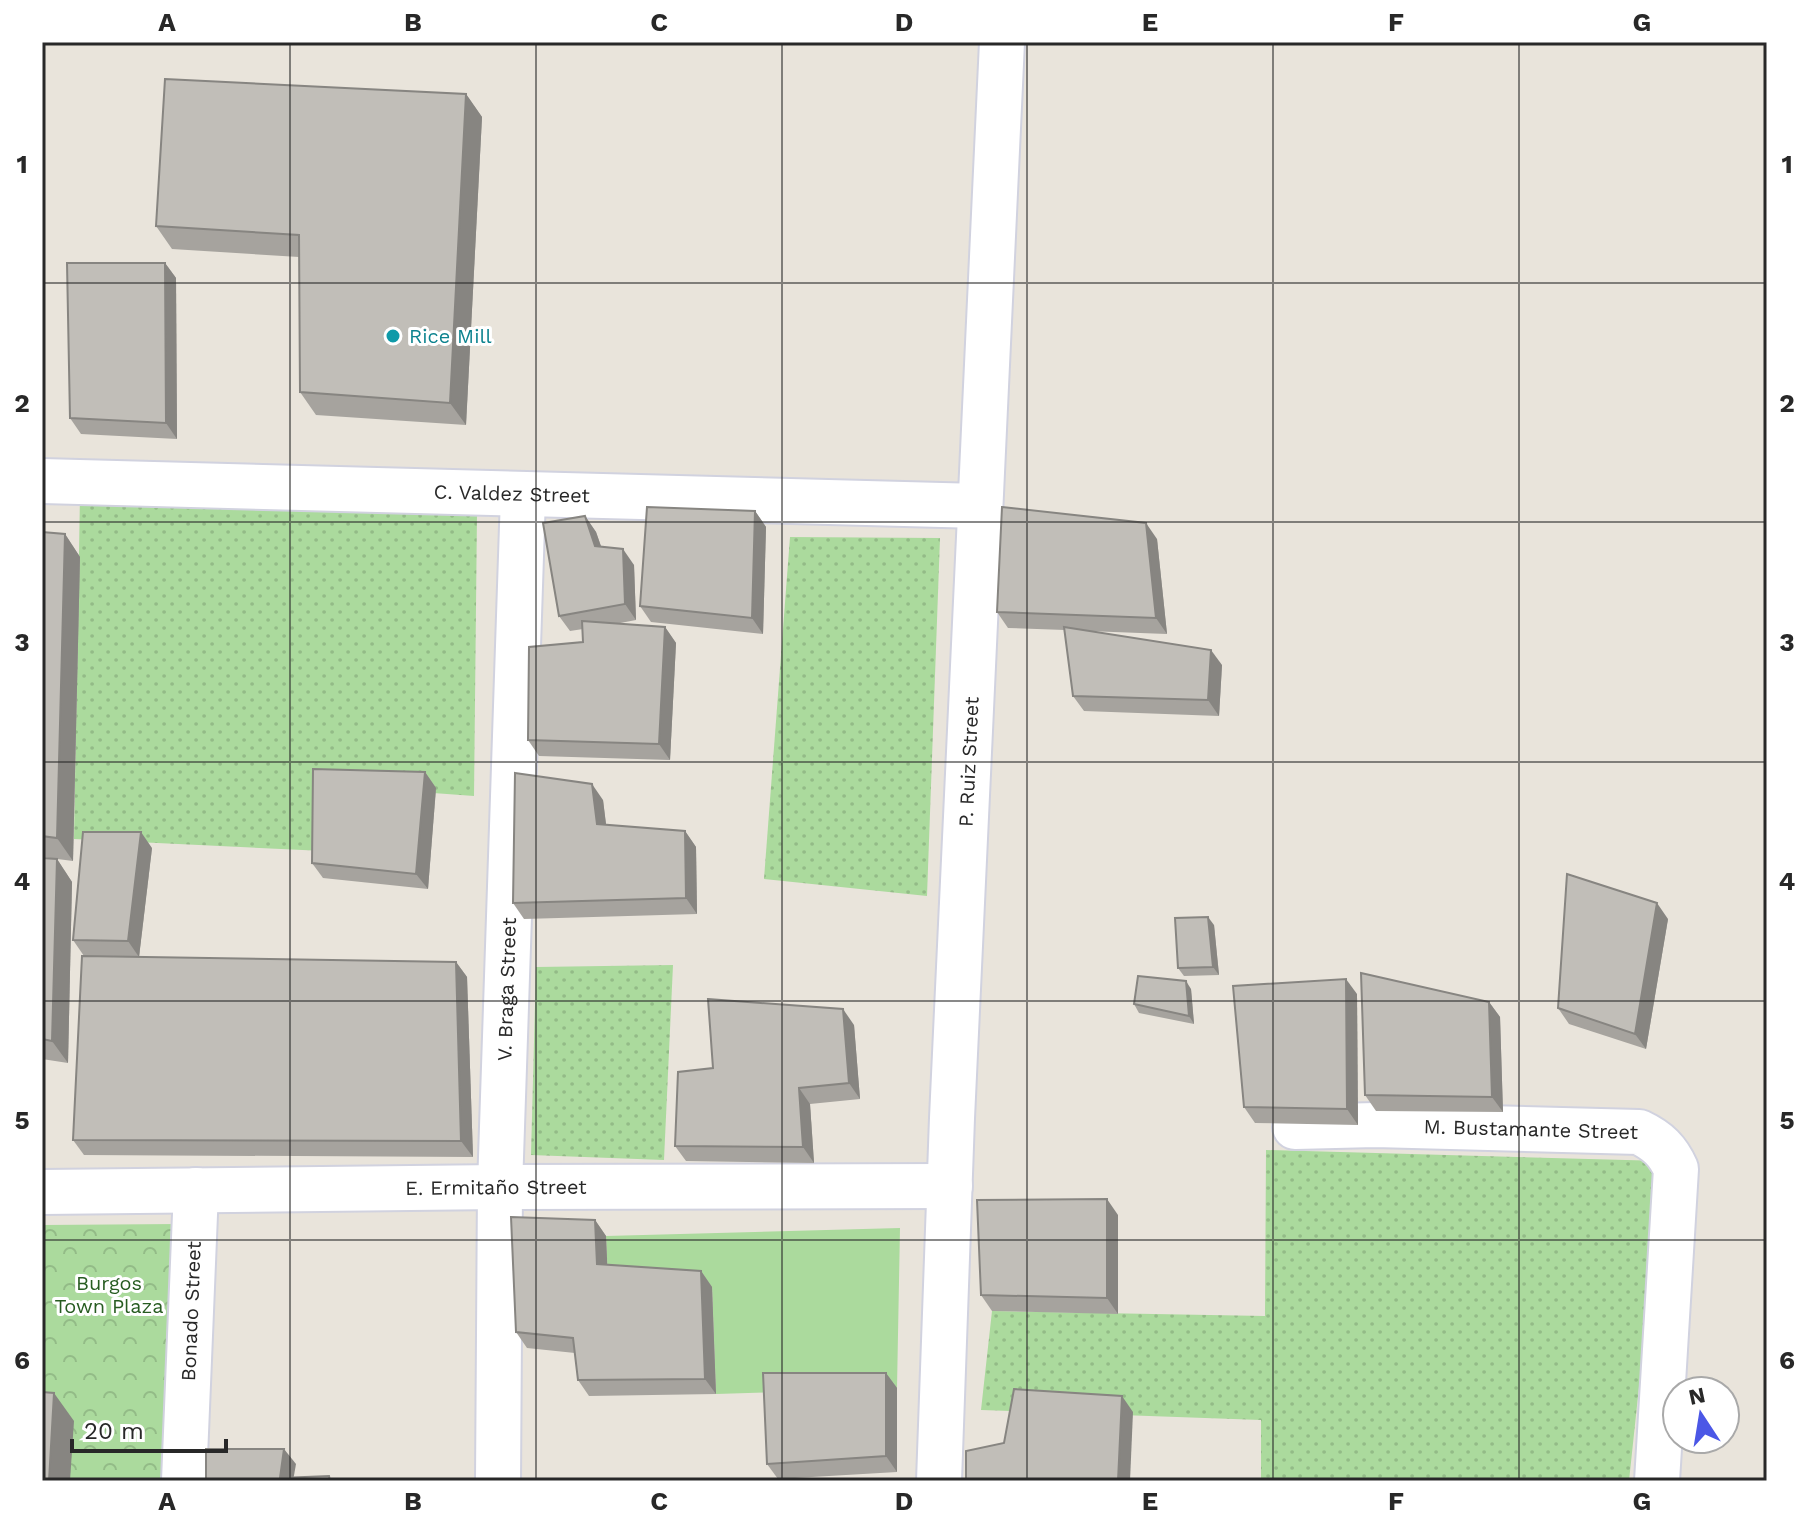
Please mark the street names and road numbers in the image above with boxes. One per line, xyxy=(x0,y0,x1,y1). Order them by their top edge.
street label: C. Valdez Street xyxy=(433,479,591,508)
street label: P. Ruiz Street xyxy=(954,695,984,827)
street label: V. Braga Street xyxy=(492,916,521,1061)
street label: M. Bustamante Street xyxy=(1423,1114,1639,1144)
street label: E. Ermitaño Street xyxy=(405,1175,587,1200)
street label: Bonado Street xyxy=(176,1240,206,1382)

